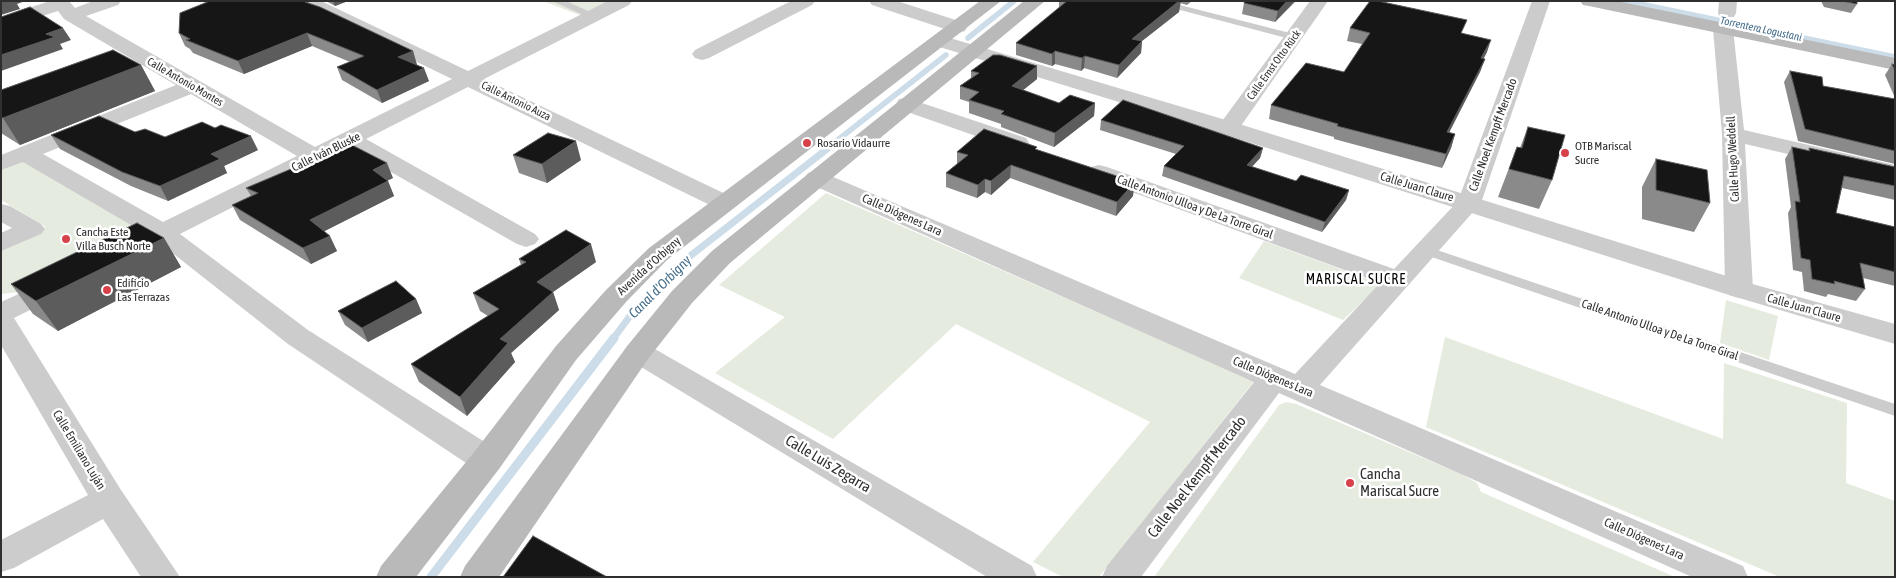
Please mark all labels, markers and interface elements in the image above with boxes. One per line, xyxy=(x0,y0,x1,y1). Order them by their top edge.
water label: Torrentera Logustani xyxy=(1719,14,1803,44)
street label: Calle Ernst Otto Rück xyxy=(1244,27,1304,103)
street label: Calle Antonio Montes xyxy=(145,55,225,109)
street label: Calle Noel Kempff Mercado xyxy=(1466,77,1520,193)
street label: Calle Antonio Auza xyxy=(479,79,553,123)
street label: Calle Hugo Weddell xyxy=(1724,116,1742,202)
street label: Calle Iván Bluske xyxy=(289,129,363,175)
place label: Rosario Vidaurre xyxy=(817,136,890,150)
marker: Rosario Vidaurre xyxy=(801,137,813,149)
place label: OTB Mariscal Sucre xyxy=(1575,139,1632,167)
marker: OTB Mariscal Sucre xyxy=(1559,147,1571,159)
street label: Calle Juan Claure xyxy=(1379,169,1455,205)
street label: Calle Antonio Ulloa y De La Torre Giral xyxy=(1115,172,1275,242)
street label: Calle Diógenes Lara xyxy=(860,191,944,239)
place label: Cancha Este Villa Busch Norte xyxy=(76,225,151,253)
marker: Cancha Este Villa Busch Norte xyxy=(60,233,72,245)
street label: Avenida d'Orbigny xyxy=(614,234,684,298)
water label: Canal d'Orbigny xyxy=(625,252,695,322)
district label: MARISCAL SUCRE xyxy=(1304,272,1408,288)
place label: Edificio Las Terrazas xyxy=(117,276,170,304)
marker: Edificio Las Terrazas xyxy=(101,284,113,296)
street label: Calle Juan Claure xyxy=(1766,291,1842,325)
street label: Calle Antonio Ulloa y De La Torre Giral xyxy=(1580,296,1740,364)
street label: Calle Diógenes Lara xyxy=(1231,354,1315,400)
street label: Calle Emiliano Luján xyxy=(50,408,108,492)
street label: Calle Noel Kempff Mercado xyxy=(1144,413,1250,541)
street label: Calle Luis Zegarra xyxy=(782,431,874,497)
place label: Cancha Mariscal Sucre xyxy=(1360,465,1439,500)
marker: Cancha Mariscal Sucre xyxy=(1344,477,1356,489)
street label: Calle Diógenes Lara xyxy=(1602,515,1686,563)

